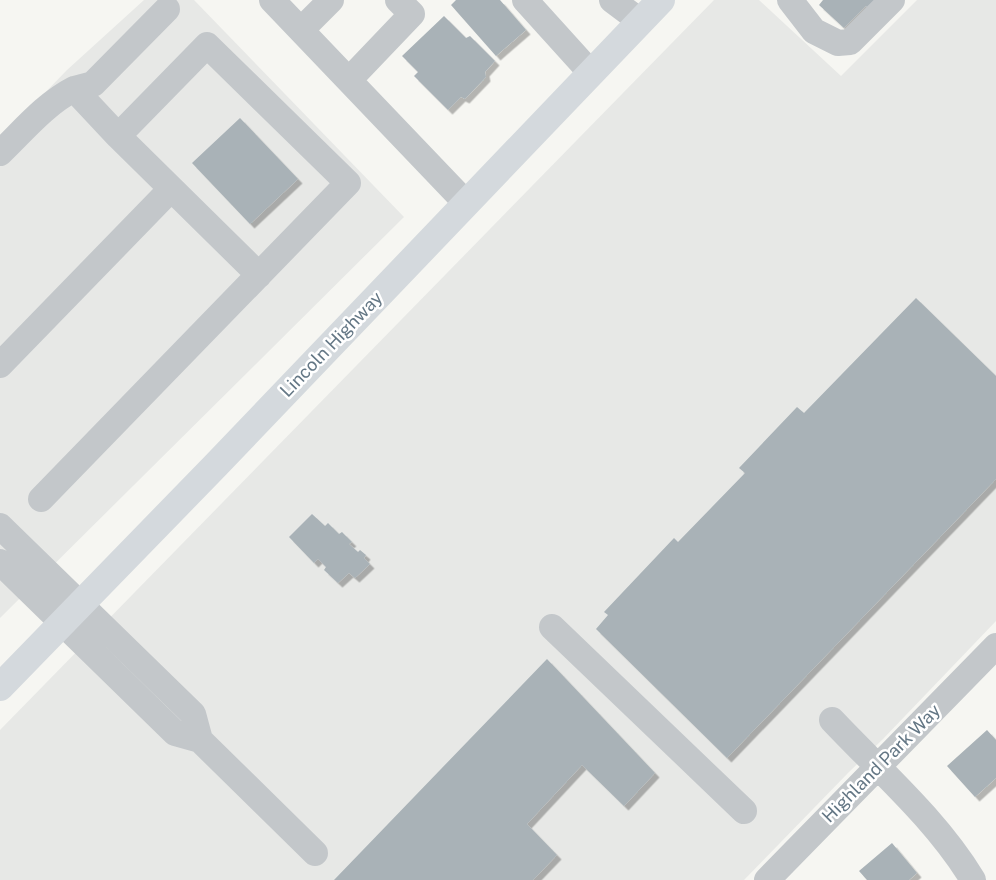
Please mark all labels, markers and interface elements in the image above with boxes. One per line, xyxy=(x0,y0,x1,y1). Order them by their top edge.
street label: Lincoln Highway xyxy=(276,287,387,401)
street label: Highland Park Way xyxy=(817,699,945,827)

